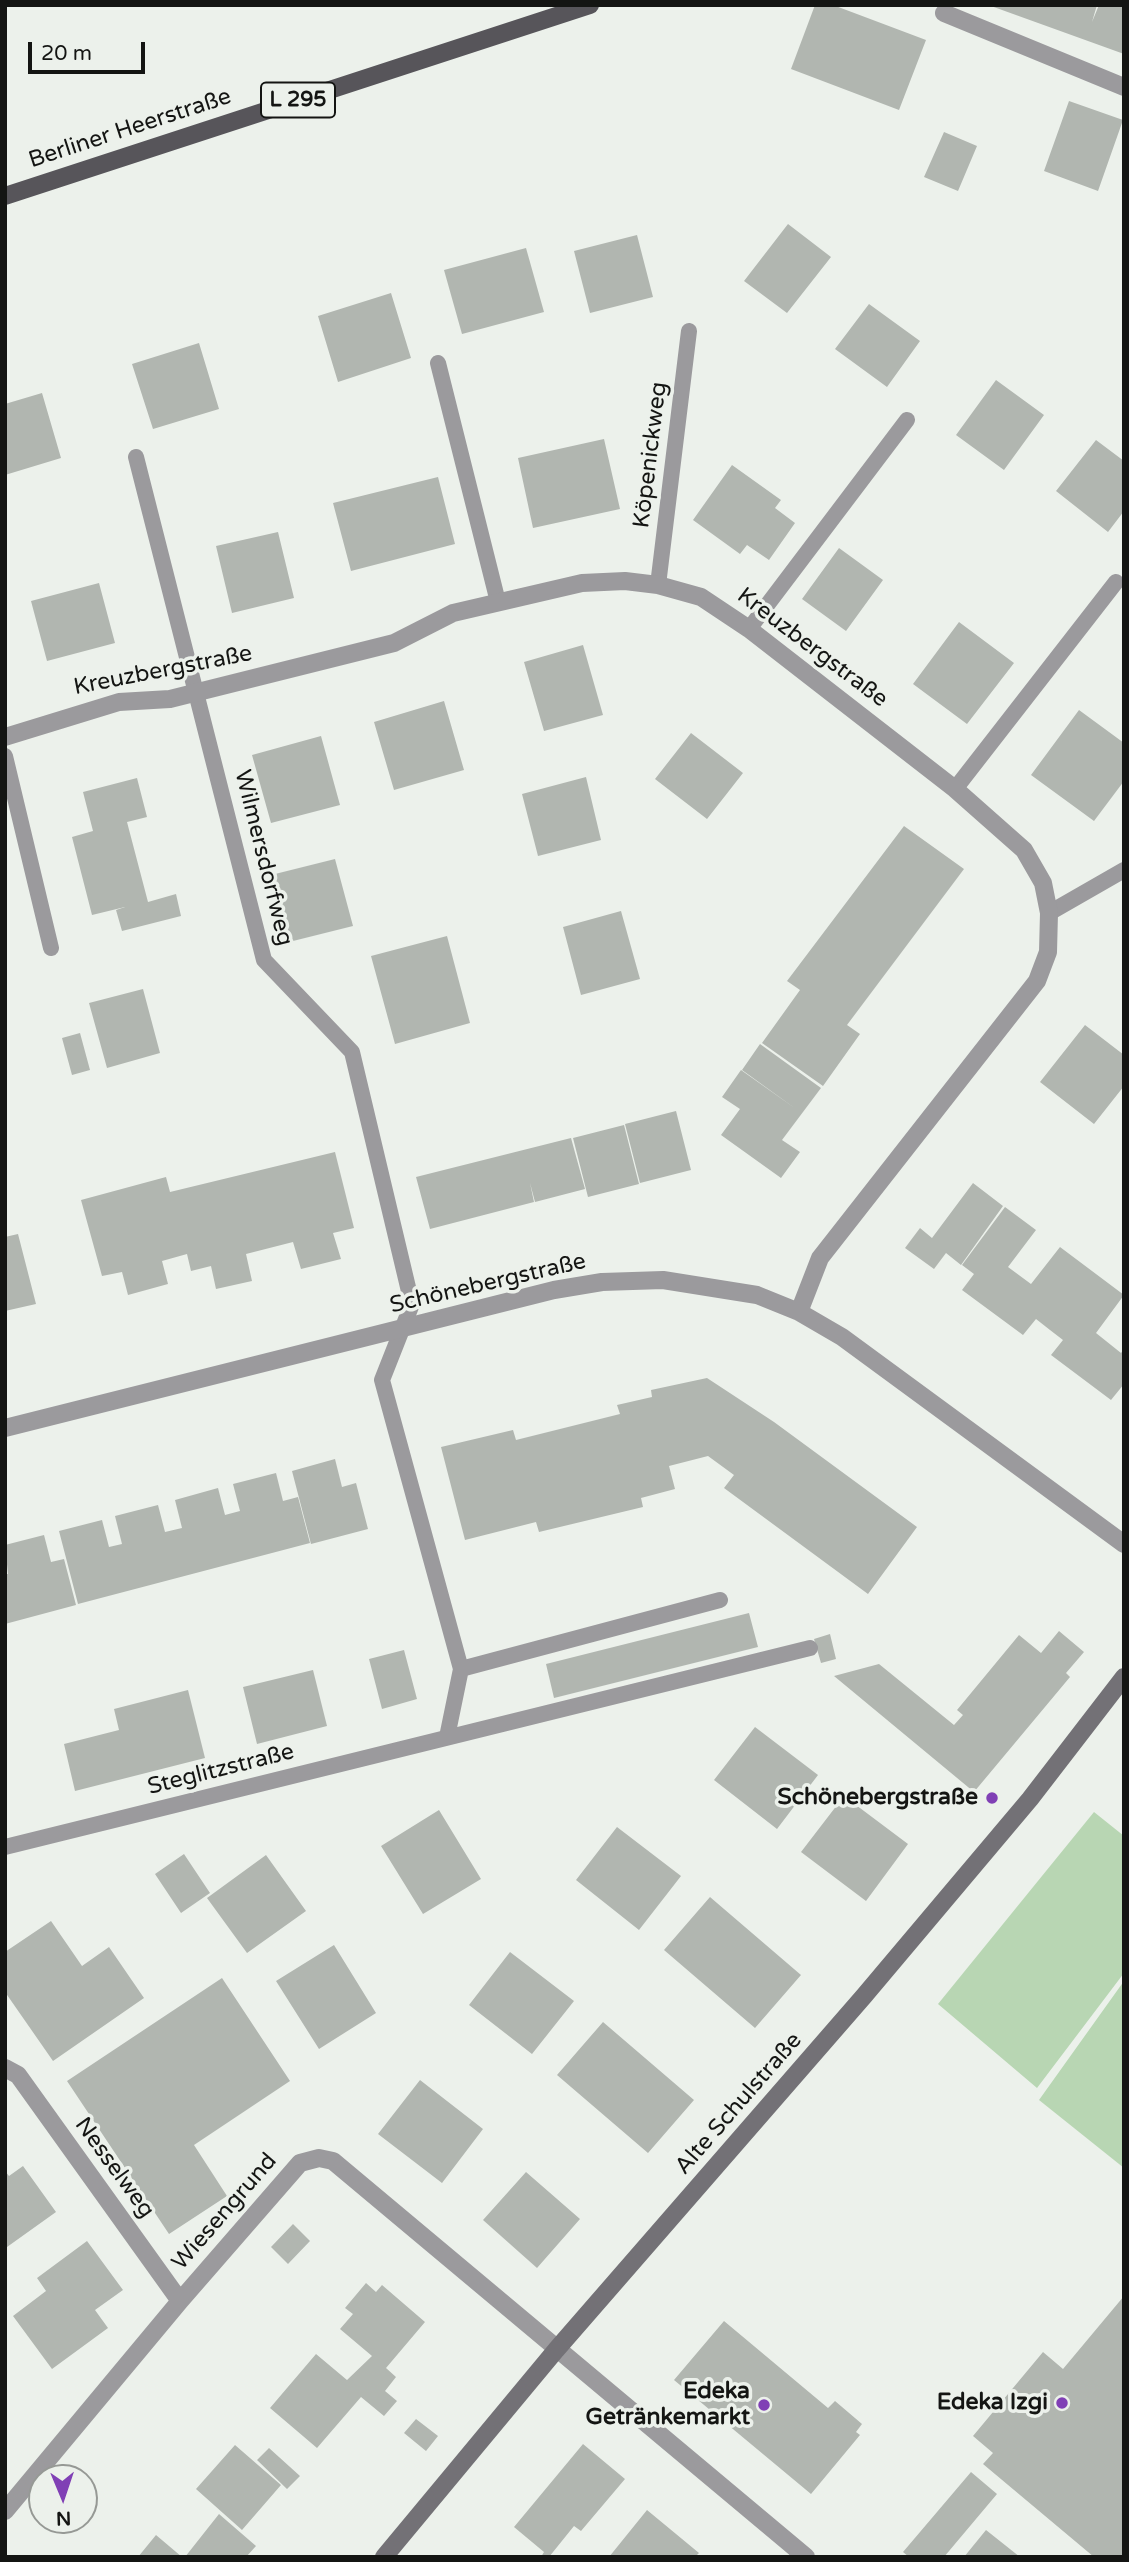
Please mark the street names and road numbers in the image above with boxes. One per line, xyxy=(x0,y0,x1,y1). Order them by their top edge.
road number: L 295 xyxy=(261,82,335,118)
street label: Berliner Heerstraße xyxy=(25,83,235,175)
street label: Köpenickweg xyxy=(628,380,674,530)
street label: Kreuzbergstraße xyxy=(731,582,893,714)
street label: Kreuzbergstraße xyxy=(71,640,255,702)
street label: Wilmersdorfweg xyxy=(228,767,298,949)
street label: Schönebergstraße xyxy=(387,1248,589,1320)
street label: Steglitzstraße xyxy=(145,1738,297,1802)
street label: Alte Schulstraße xyxy=(670,2027,808,2181)
street label: Nesselweg xyxy=(68,2112,160,2224)
street label: Wiesengrund xyxy=(167,2148,283,2276)

